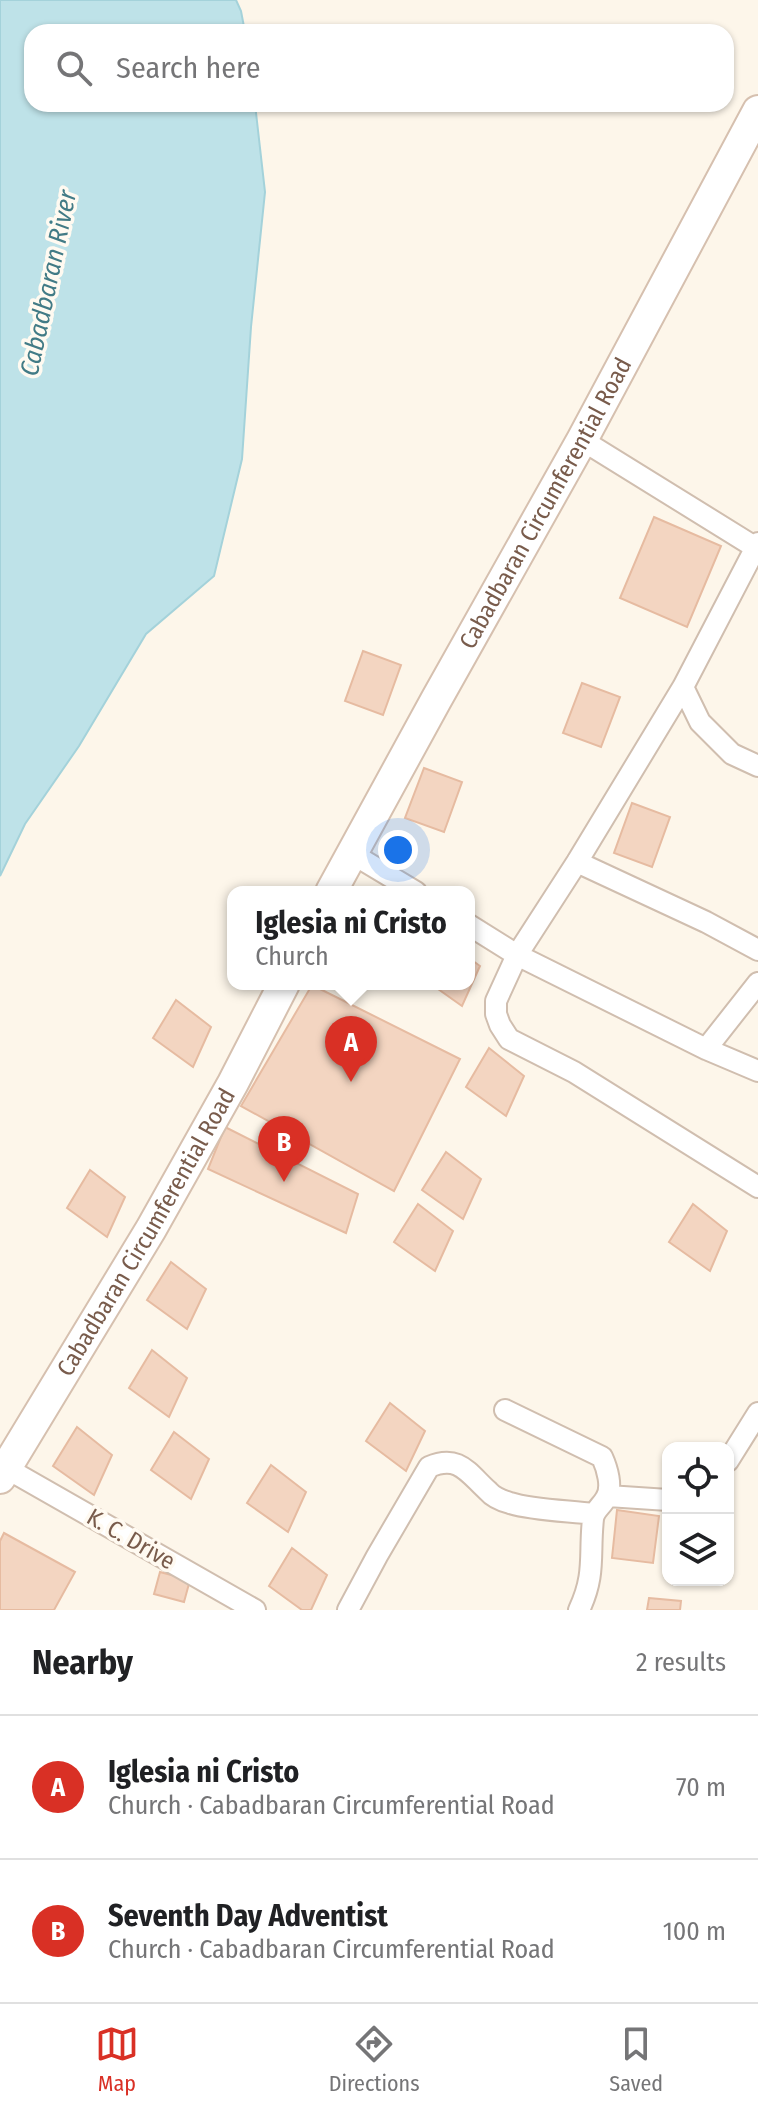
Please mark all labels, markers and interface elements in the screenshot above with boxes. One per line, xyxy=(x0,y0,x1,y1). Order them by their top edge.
search box xyxy=(24,24,734,112)
icon: search xyxy=(52,46,96,90)
text: Search here xyxy=(116,50,261,86)
water label: Cabadbaran River xyxy=(14,186,84,379)
street label: Cabadbaran Circumferential Road xyxy=(454,353,637,654)
your location xyxy=(378,830,418,870)
popup xyxy=(227,886,475,990)
text: Iglesia ni Cristo xyxy=(255,905,447,941)
text: Church xyxy=(255,941,329,972)
pin: A xyxy=(325,1016,377,1082)
street label: Cabadbaran Circumferential Road xyxy=(51,1083,241,1381)
pin: B xyxy=(258,1116,310,1182)
map controls xyxy=(662,1442,734,1586)
button: locate xyxy=(662,1442,734,1514)
street label: K. C. Drive xyxy=(82,1503,180,1575)
button: layers xyxy=(662,1514,734,1586)
text: Nearby xyxy=(32,1642,133,1683)
text: 2 results xyxy=(636,1647,726,1678)
text: Iglesia ni Cristo xyxy=(108,1754,299,1790)
text: A xyxy=(51,1772,65,1803)
text: 70 m xyxy=(676,1772,726,1803)
text: Church · Cabadbaran Circumferential Road xyxy=(108,1790,555,1821)
text: Seventh Day Adventist xyxy=(108,1898,388,1934)
text: B xyxy=(51,1916,65,1947)
text: 100 m xyxy=(663,1916,726,1947)
text: Church · Cabadbaran Circumferential Road xyxy=(108,1934,555,1965)
tab: Map xyxy=(95,2022,139,2097)
tab: Directions xyxy=(329,2022,420,2097)
tab: Saved xyxy=(609,2022,663,2097)

